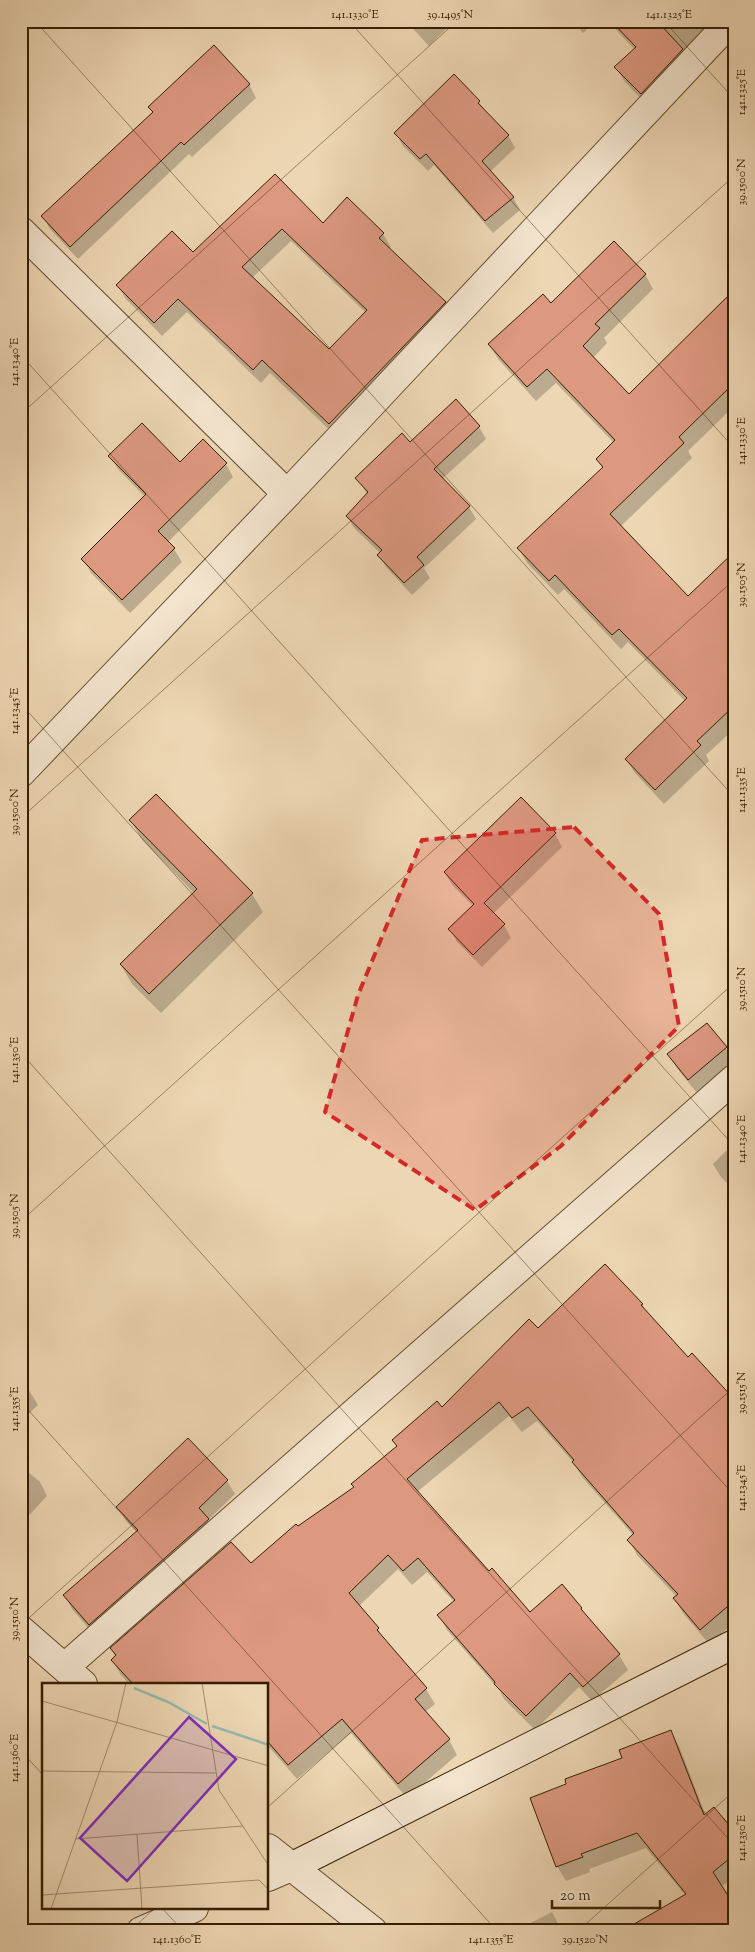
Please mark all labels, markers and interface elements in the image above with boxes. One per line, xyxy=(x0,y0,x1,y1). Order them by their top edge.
text: 141.1330°E xyxy=(331,6,379,24)
text: 39.1495°N xyxy=(427,6,474,24)
text: 141.1325°E xyxy=(646,6,693,24)
text: 141.1325°E xyxy=(733,68,751,115)
text: 39.1500°N xyxy=(733,158,751,205)
text: 141.1340°E xyxy=(6,337,24,386)
text: 141.1330°E xyxy=(733,417,751,465)
text: 39.1505°N xyxy=(733,562,751,607)
text: 141.1345°E xyxy=(6,687,24,734)
text: 141.1335°E xyxy=(733,767,751,813)
text: 39.1500°N xyxy=(6,788,24,835)
text: 39.1510°N xyxy=(733,966,751,1011)
text: 141.1350°E xyxy=(6,1036,24,1083)
text: 141.1340°E xyxy=(733,1114,751,1163)
text: 39.1505°N xyxy=(6,1193,24,1238)
text: 39.1515°N xyxy=(733,1371,751,1414)
text: 141.1355°E xyxy=(6,1386,24,1431)
text: 141.1345°E xyxy=(733,1464,751,1511)
text: 39.1510°N xyxy=(6,1596,24,1641)
inset map xyxy=(42,1683,269,1910)
text: 141.1360°E xyxy=(6,1733,24,1782)
text: 141.1350°E xyxy=(733,1814,751,1861)
scale bar xyxy=(552,1877,660,1909)
text: 20 m xyxy=(560,1886,591,1907)
text: 141.1360°E xyxy=(153,1931,202,1949)
text: 141.1355°E xyxy=(469,1931,514,1949)
text: 39.1520°N xyxy=(562,1931,609,1949)

